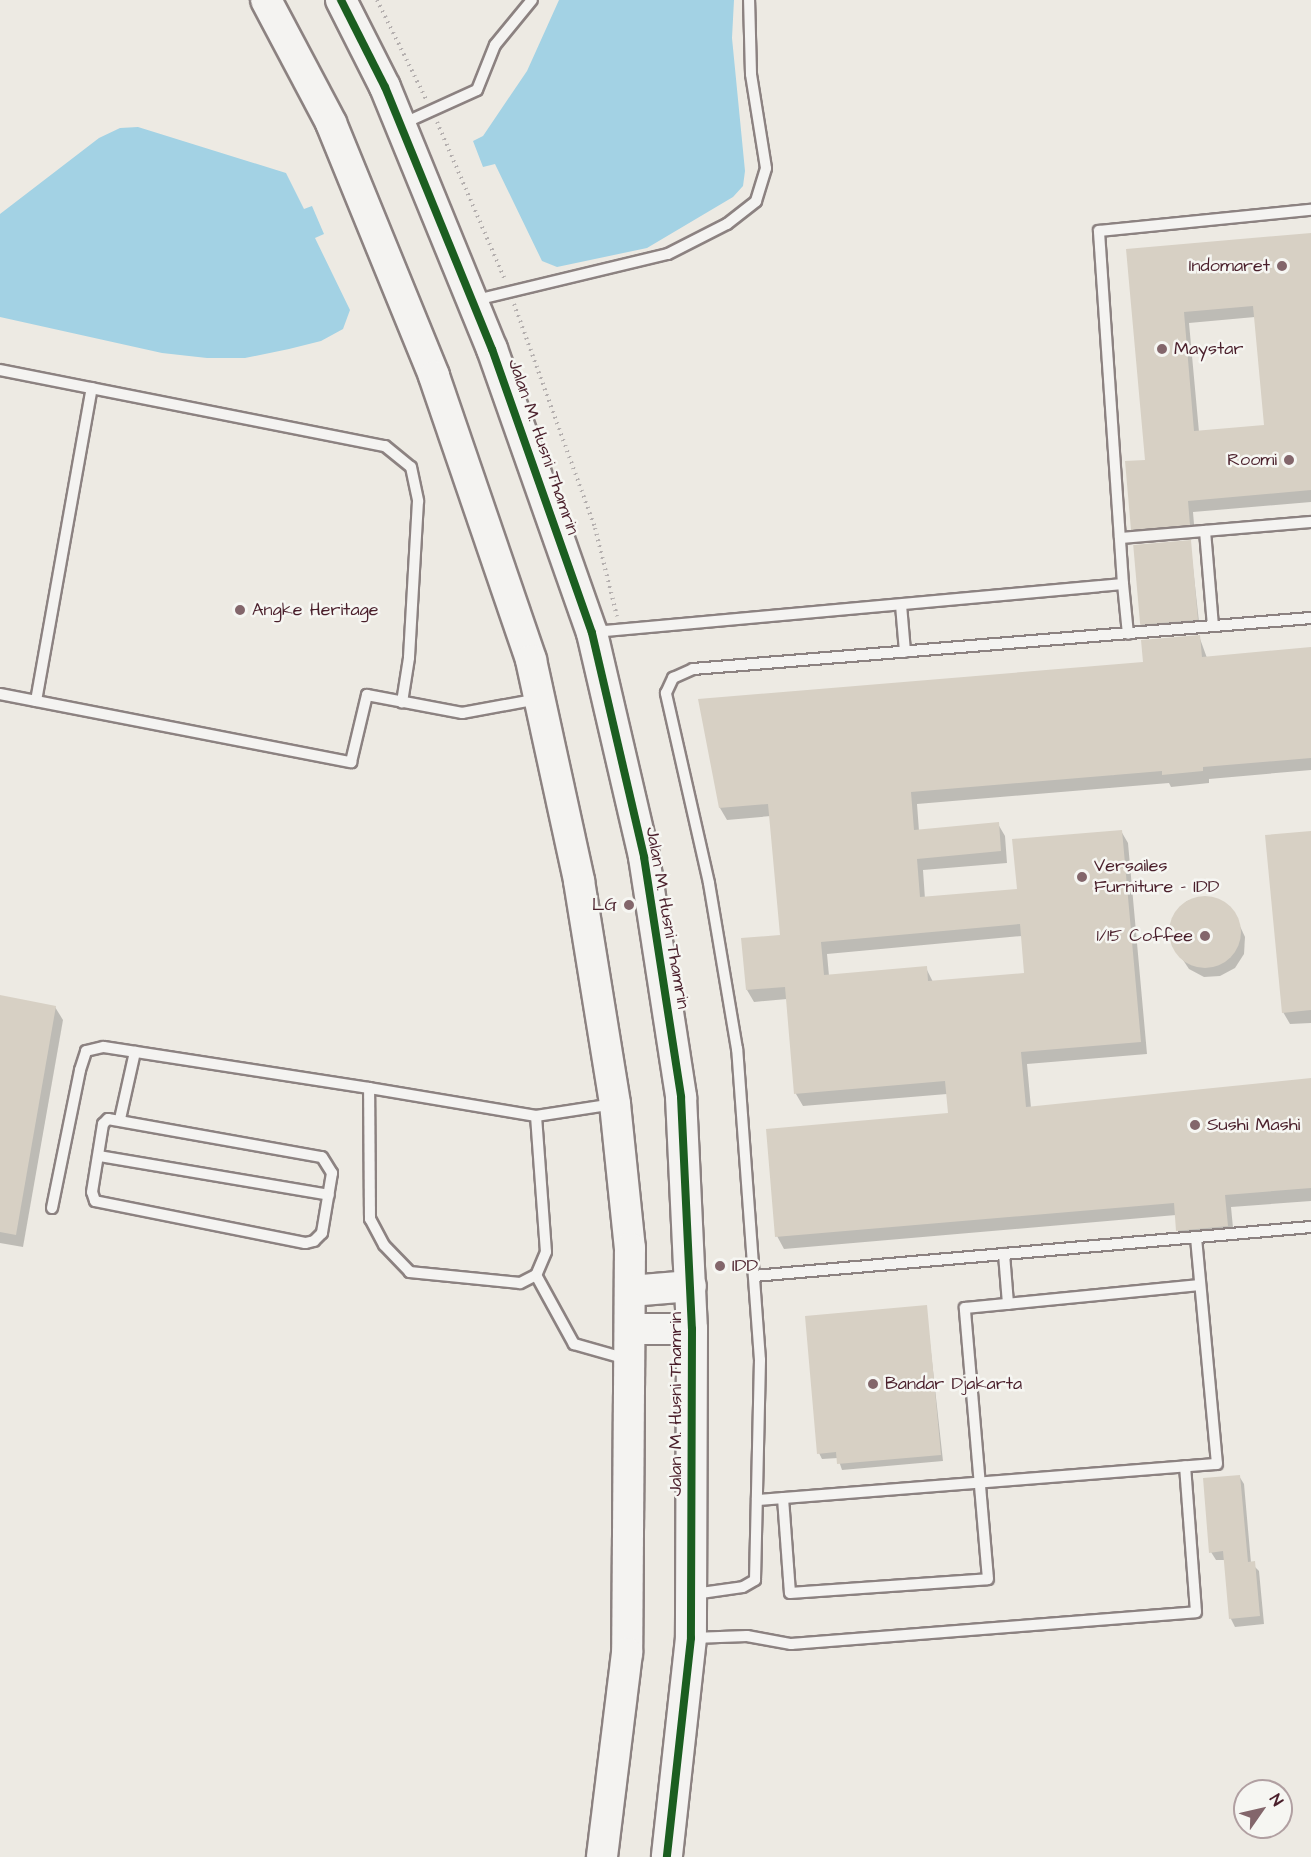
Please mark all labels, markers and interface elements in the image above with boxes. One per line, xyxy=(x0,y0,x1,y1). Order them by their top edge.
place label: Indomaret xyxy=(1189,255,1270,277)
marker: Indomaret xyxy=(1275,259,1289,273)
place label: Maystar xyxy=(1174,338,1243,360)
marker: Maystar xyxy=(1155,342,1169,356)
street label: Jalan M. Husni Thamrin xyxy=(503,356,583,538)
place label: Roomi xyxy=(1227,449,1277,471)
marker: Roomi xyxy=(1282,453,1296,467)
place label: Angke Heritage xyxy=(252,599,379,621)
marker: Angke Heritage xyxy=(233,603,247,617)
street label: Jalan M. Husni Thamrin xyxy=(640,825,694,1011)
place label: Versailes Furniture - IDD xyxy=(1094,856,1219,898)
marker: Versailes Furniture - IDD xyxy=(1075,870,1089,884)
place label: LG xyxy=(592,894,617,916)
marker: LG xyxy=(622,898,636,912)
place label: 1/15 Coffee xyxy=(1097,925,1193,947)
marker: 1/15 Coffee xyxy=(1198,929,1212,943)
place label: Sushi Mashi xyxy=(1207,1114,1300,1136)
marker: Sushi Mashi xyxy=(1188,1118,1202,1132)
place label: IDD xyxy=(732,1255,758,1277)
marker: IDD xyxy=(713,1259,727,1273)
street label: Jalan M. Husni Thamrin xyxy=(665,1312,687,1496)
place label: Bandar Djakarta xyxy=(885,1373,1022,1395)
marker: Bandar Djakarta xyxy=(866,1377,880,1391)
north arrow xyxy=(1233,1779,1293,1839)
text: N xyxy=(1264,1790,1288,1810)

